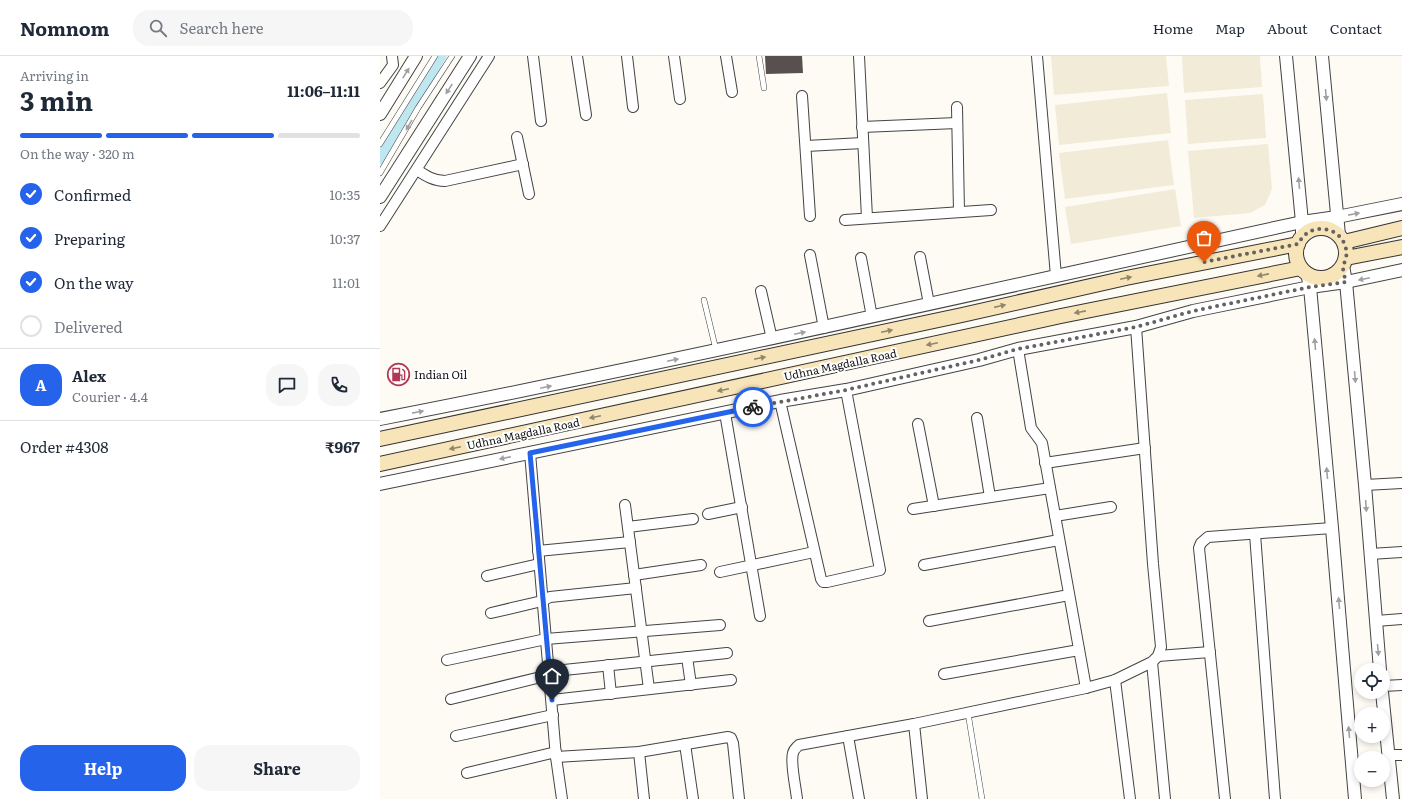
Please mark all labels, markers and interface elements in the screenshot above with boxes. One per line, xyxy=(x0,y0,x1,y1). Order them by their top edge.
search box xyxy=(133,10,413,46)
text: Nomnom xyxy=(20,14,109,42)
text: Search here xyxy=(179,16,264,39)
icon: search xyxy=(147,17,169,39)
text: Home xyxy=(1153,18,1193,38)
text: Map xyxy=(1215,18,1245,38)
text: About xyxy=(1267,18,1308,38)
text: Contact xyxy=(1330,18,1382,38)
text: Arriving in xyxy=(20,66,89,85)
one-way arrow xyxy=(402,67,409,79)
text: 11:06–11:11 xyxy=(287,79,360,102)
text: 3 min xyxy=(20,80,93,119)
one-way arrow xyxy=(445,84,453,94)
one-way arrow xyxy=(1322,89,1329,101)
one-way arrow xyxy=(405,119,412,131)
text: On the way · 320 m xyxy=(20,144,135,163)
one-way arrow xyxy=(1295,177,1302,189)
icon: check xyxy=(20,183,42,205)
text: Confirmed xyxy=(54,183,131,206)
text: 10:35 xyxy=(329,185,360,204)
one-way arrow xyxy=(1348,210,1361,216)
pin xyxy=(1187,221,1221,262)
icon: check xyxy=(20,227,42,249)
text: Preparing xyxy=(54,227,125,250)
icon: bag xyxy=(1193,227,1215,249)
text: 10:37 xyxy=(330,229,360,248)
icon: check xyxy=(20,271,42,293)
text: On the way xyxy=(54,271,134,294)
text: 11:01 xyxy=(332,273,360,292)
one-way arrow xyxy=(1256,273,1269,279)
one-way arrow xyxy=(1120,274,1133,280)
one-way arrow xyxy=(1358,276,1370,282)
one-way arrow xyxy=(993,303,1006,309)
one-way arrow xyxy=(1074,310,1086,316)
text: Delivered xyxy=(54,315,123,338)
one-way arrow xyxy=(881,327,894,333)
one-way arrow xyxy=(794,329,806,335)
one-way arrow xyxy=(1312,338,1319,350)
one-way arrow xyxy=(926,342,938,348)
street label: Udhna Magdalla Road xyxy=(782,344,898,384)
one-way arrow xyxy=(754,354,767,360)
one-way arrow xyxy=(667,356,679,362)
fuel station icon: Indian Oil xyxy=(385,361,411,387)
text: Alex xyxy=(72,364,106,387)
button: chat xyxy=(266,364,308,406)
button: phone xyxy=(318,364,360,406)
place label: Indian Oil xyxy=(414,366,467,382)
one-way arrow xyxy=(1352,371,1358,383)
text: A xyxy=(35,373,47,396)
one-way arrow xyxy=(540,383,552,389)
text: Courier · 4.4 xyxy=(72,387,148,406)
one-way arrow xyxy=(716,387,729,393)
courier xyxy=(733,387,773,427)
icon: bike xyxy=(742,396,764,418)
one-way arrow xyxy=(412,408,424,414)
street label: Udhna Magdalla Road xyxy=(465,413,581,453)
one-way arrow xyxy=(589,415,602,421)
text: Order #4308 xyxy=(20,435,109,458)
text: ₹967 xyxy=(325,435,360,458)
one-way arrow xyxy=(449,445,461,451)
one-way arrow xyxy=(499,455,511,461)
one-way arrow xyxy=(1324,467,1331,479)
one-way arrow xyxy=(1363,500,1370,512)
one-way arrow xyxy=(1335,597,1342,609)
one-way arrow xyxy=(1375,644,1382,656)
pin xyxy=(535,659,569,700)
map controls xyxy=(1354,663,1390,787)
button: locate xyxy=(1354,663,1390,699)
icon: home xyxy=(541,665,563,687)
button: + xyxy=(1354,707,1390,743)
one-way arrow xyxy=(1346,726,1353,738)
button: Help xyxy=(20,745,186,791)
button: Share xyxy=(194,745,360,791)
button: − xyxy=(1354,751,1390,787)

